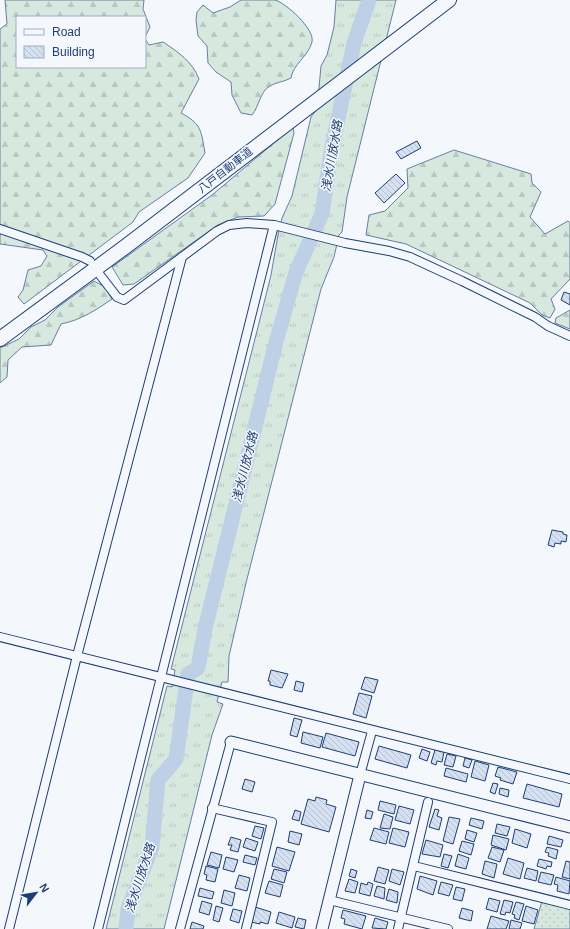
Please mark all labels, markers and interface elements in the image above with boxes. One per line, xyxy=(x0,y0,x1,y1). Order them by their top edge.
legend xyxy=(16,16,146,68)
text: Road xyxy=(52,25,81,39)
text: Building xyxy=(52,45,95,59)
water label: 浅水川放水路 xyxy=(319,118,345,193)
street label: 八戸自動車道 xyxy=(195,145,255,195)
water label: 浅水川放水路 xyxy=(229,429,261,504)
water label: 浅水川放水路 xyxy=(122,841,158,914)
north arrow xyxy=(16,873,56,913)
text: N xyxy=(37,881,52,894)

